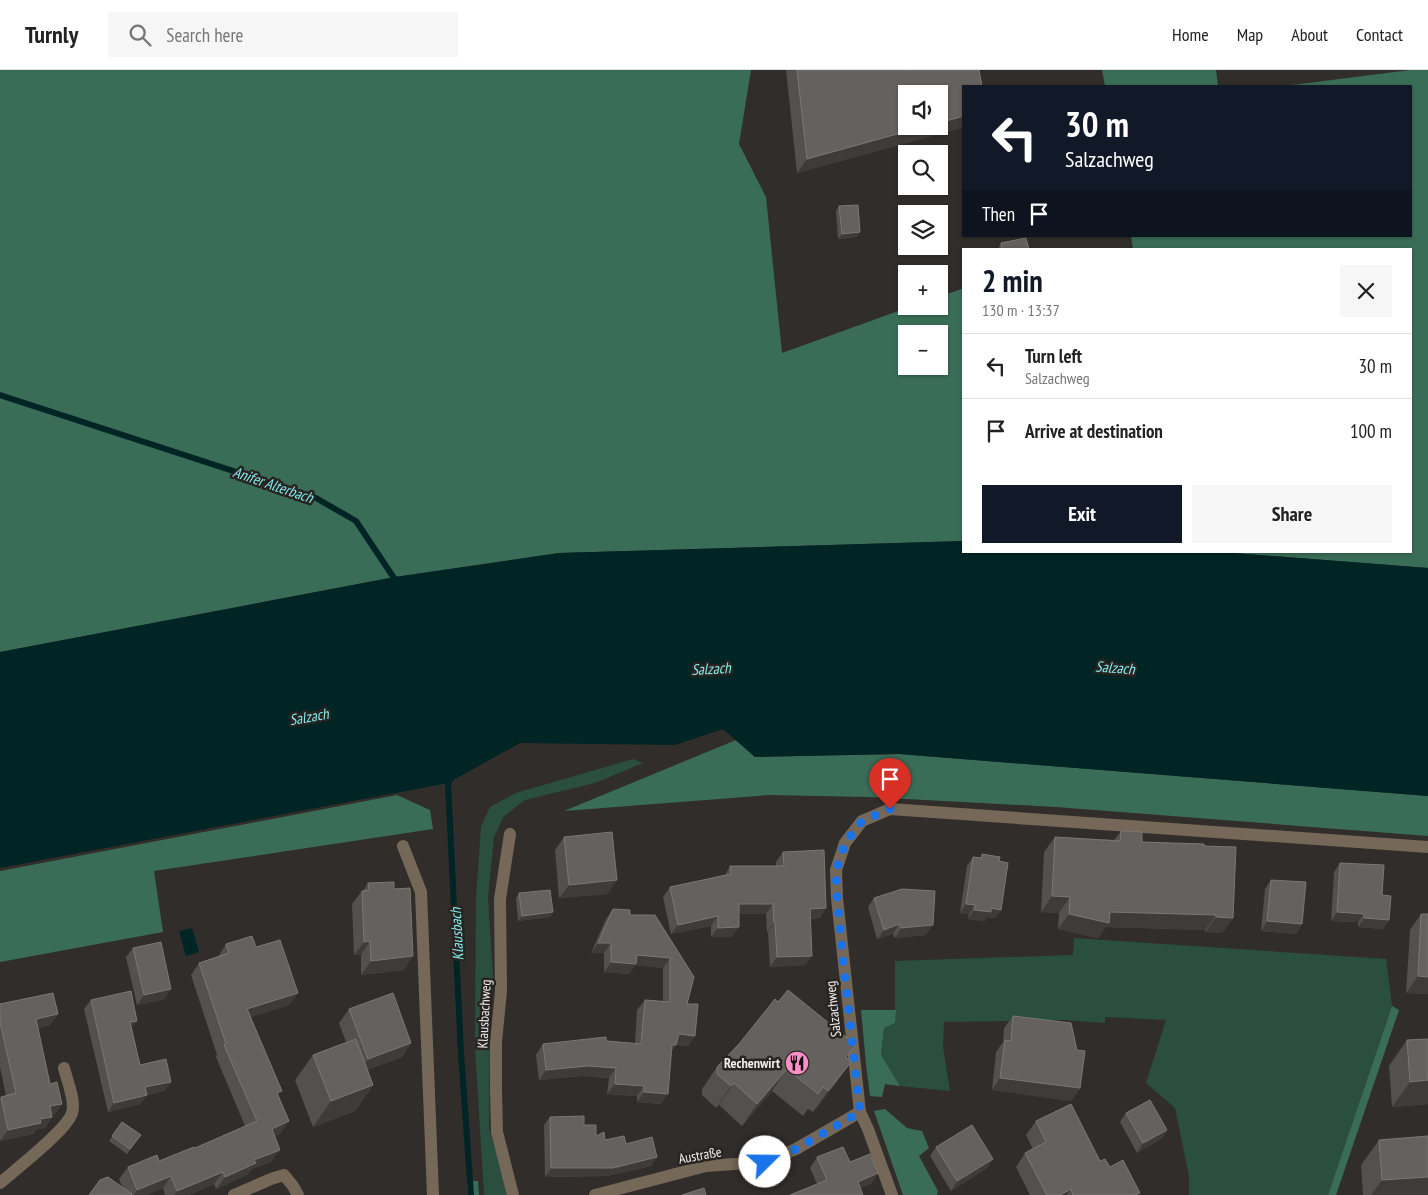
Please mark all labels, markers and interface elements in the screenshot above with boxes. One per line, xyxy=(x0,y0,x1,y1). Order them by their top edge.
search box xyxy=(108,12,458,57)
text: Turnly xyxy=(25,19,78,50)
icon: search xyxy=(126,21,154,49)
text: Search here xyxy=(166,23,243,47)
text: Home xyxy=(1172,23,1209,46)
text: Map xyxy=(1237,23,1263,46)
text: About xyxy=(1291,23,1328,46)
text: Contact xyxy=(1356,23,1403,46)
map controls xyxy=(898,85,948,375)
button: sound xyxy=(898,85,948,135)
text: 30 m xyxy=(1065,101,1129,147)
icon: left xyxy=(982,105,1047,170)
button: search xyxy=(898,145,948,195)
text: Salzachweg xyxy=(1065,145,1154,173)
icon: arrive xyxy=(1025,200,1053,228)
text: Then xyxy=(982,202,1015,226)
button: layers xyxy=(898,205,948,255)
text: 2 min xyxy=(982,261,1043,300)
button: + xyxy=(898,265,948,315)
button: close xyxy=(1340,265,1392,317)
text: 130 m · 13:37 xyxy=(982,300,1060,320)
button: − xyxy=(898,325,948,375)
text: Turn left xyxy=(1025,344,1082,368)
icon: left xyxy=(982,352,1010,380)
text: 30 m xyxy=(1359,354,1392,378)
text: Salzachweg xyxy=(1025,368,1090,388)
icon: arrive xyxy=(982,417,1010,445)
text: Arrive at destination xyxy=(1025,419,1163,443)
text: 100 m xyxy=(1350,419,1392,443)
water label: Anifer Alterbach xyxy=(231,462,317,507)
button: Exit xyxy=(982,485,1182,543)
button: Share xyxy=(1192,485,1392,543)
water label: Salzach xyxy=(1095,657,1137,678)
water label: Salzach xyxy=(691,658,732,679)
water label: Salzach xyxy=(288,704,331,729)
pin xyxy=(869,758,911,809)
icon: arrive xyxy=(876,765,904,793)
water label: Klausbach xyxy=(446,906,467,961)
street label: Klausbachweg xyxy=(473,979,495,1049)
street label: Salzachweg xyxy=(821,980,845,1038)
restaurant icon: Rechenwirt xyxy=(784,1050,810,1076)
place label: Rechenwirt xyxy=(724,1054,780,1072)
position arrow xyxy=(738,1135,790,1187)
street label: Austraße xyxy=(677,1142,723,1168)

